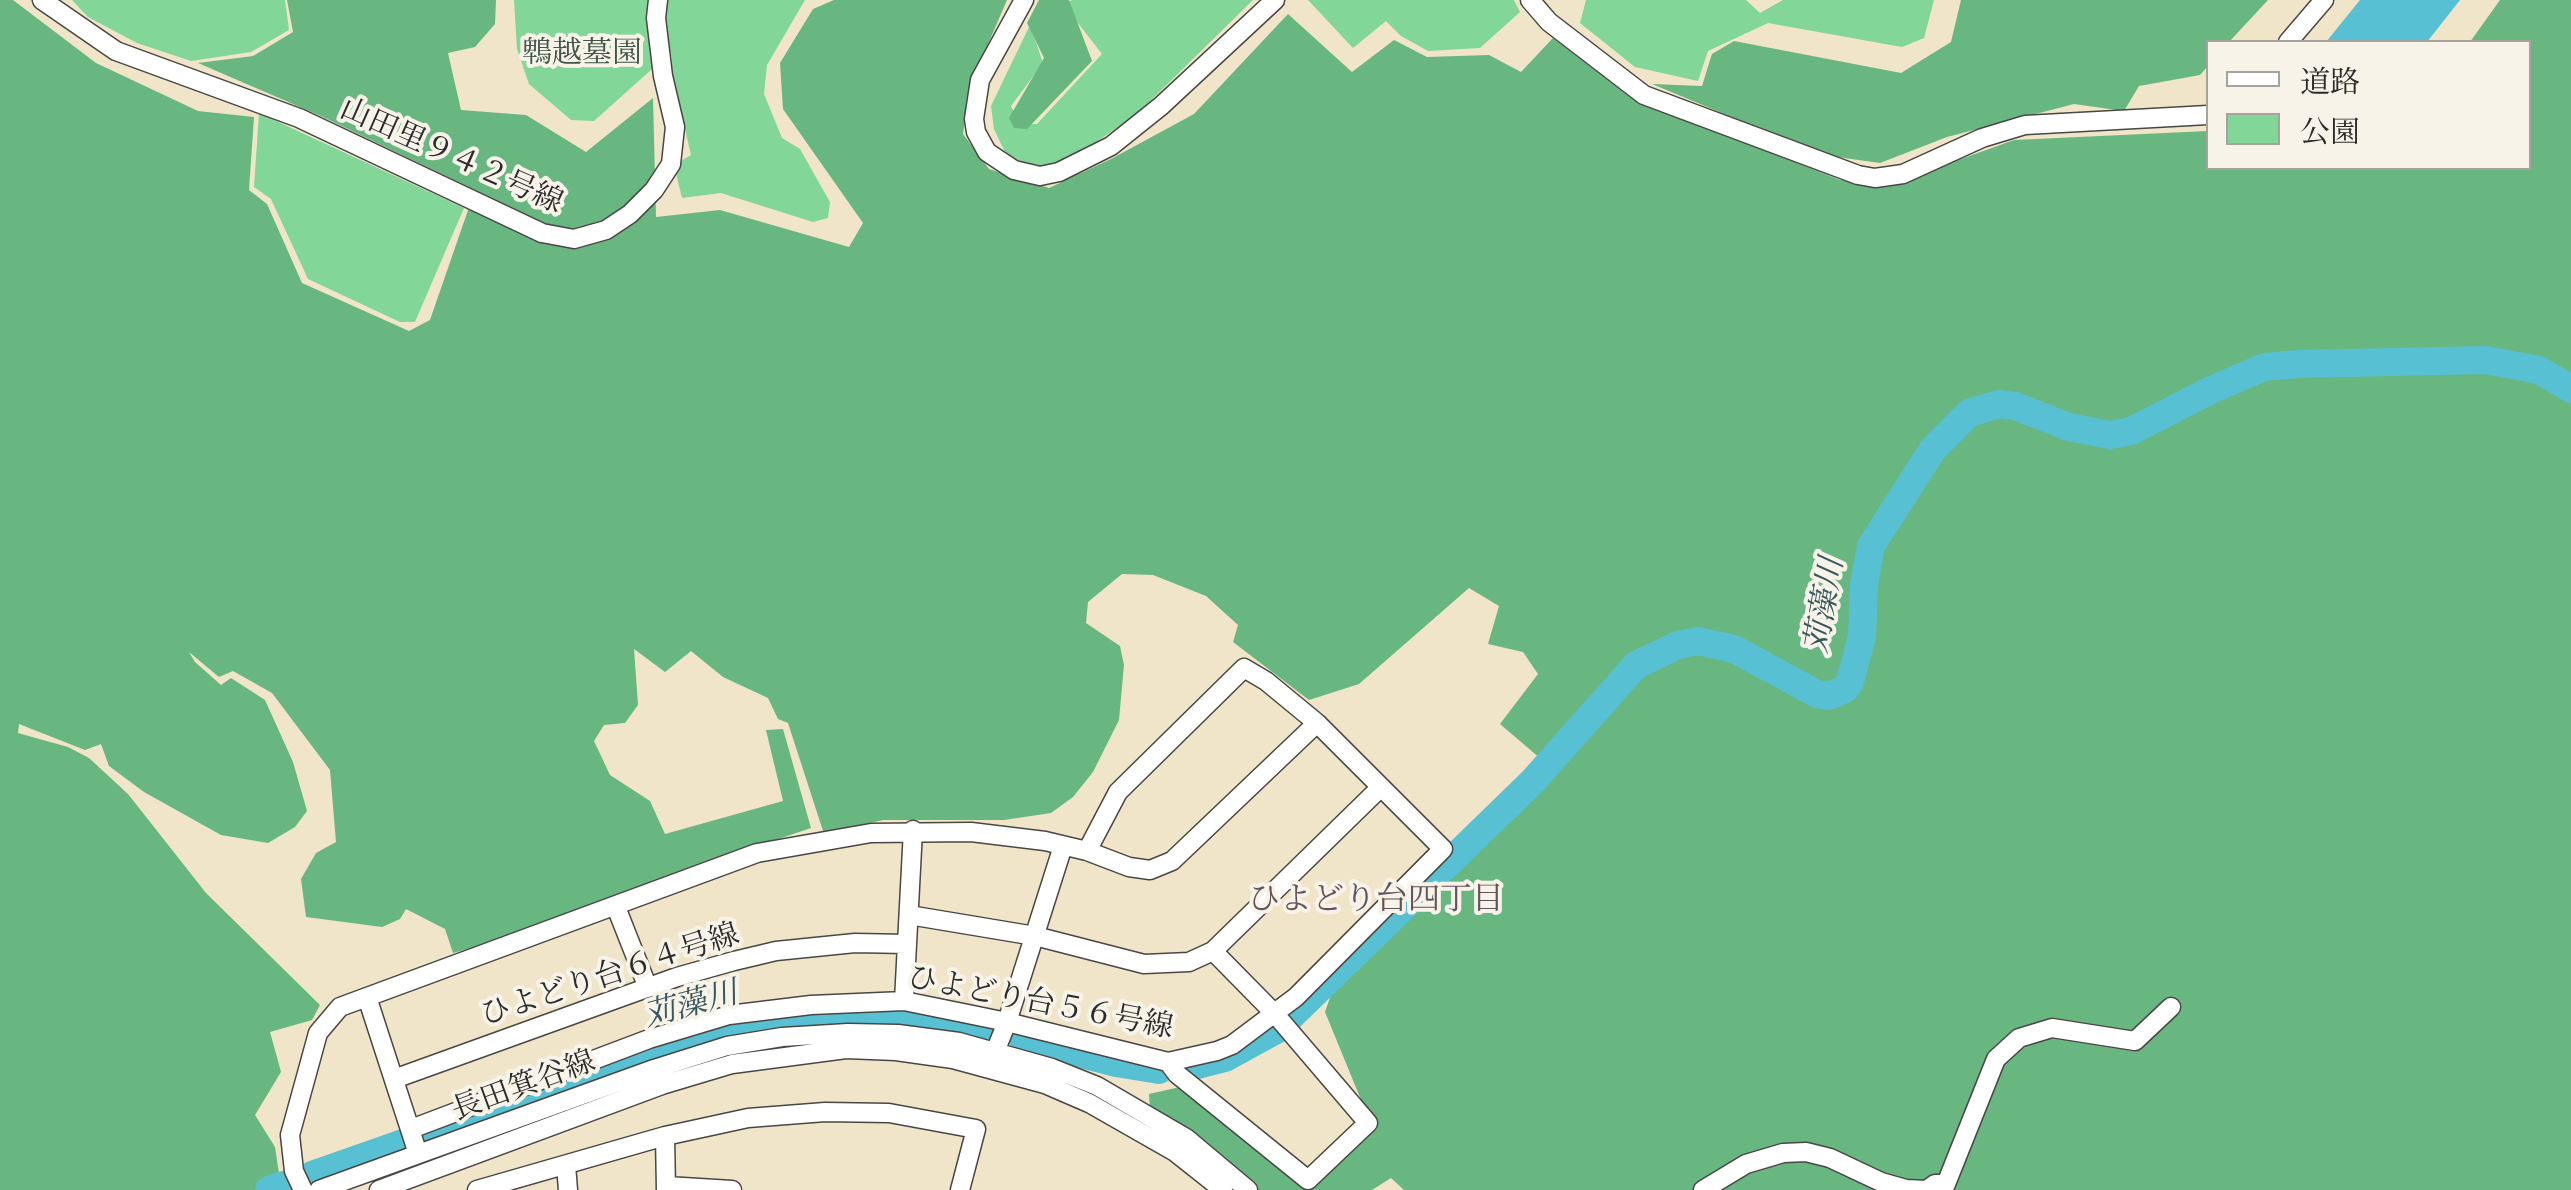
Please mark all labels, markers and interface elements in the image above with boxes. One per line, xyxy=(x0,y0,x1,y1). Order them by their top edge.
park label: 鵯越墓園 xyxy=(522,37,642,73)
legend xyxy=(2206,40,2531,170)
text: 道路 xyxy=(2300,64,2360,100)
street label: 山田里９４２号線 xyxy=(334,92,568,222)
text: 公園 xyxy=(2300,114,2360,150)
water label: 苅藻川 xyxy=(1799,555,1853,657)
district label: ひよどり台四丁目 xyxy=(1248,882,1504,920)
street label: ひよどり台６４号線 xyxy=(476,917,744,1035)
street label: ひよどり台５６号線 xyxy=(904,961,1176,1047)
water label: 苅藻川 xyxy=(640,975,742,1037)
street label: 長田箕谷線 xyxy=(447,1044,601,1130)

